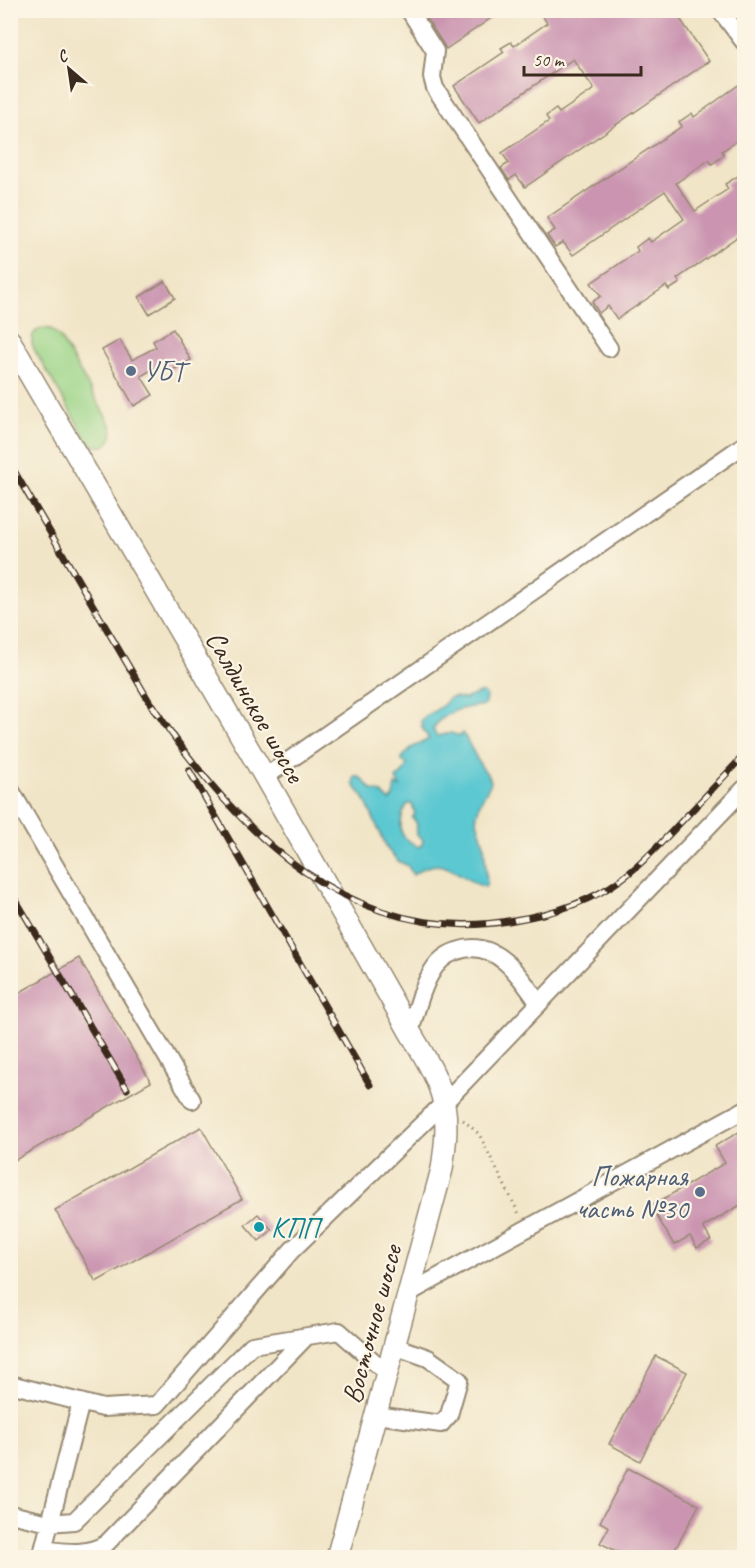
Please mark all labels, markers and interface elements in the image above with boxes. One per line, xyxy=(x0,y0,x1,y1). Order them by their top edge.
north arrow xyxy=(39,39,99,99)
scale bar xyxy=(524,39,641,77)
text: С xyxy=(54,45,72,67)
text: 50 m xyxy=(533,49,566,71)
place label: УБТ xyxy=(143,354,192,389)
marker: УБТ xyxy=(124,364,138,378)
street label: Салдинское шоссе xyxy=(198,624,314,790)
place label: Пожарная часть №30 xyxy=(577,1159,690,1226)
marker: Пожарная часть №30 xyxy=(693,1185,707,1199)
place label: КПП xyxy=(271,1210,324,1245)
marker: КПП xyxy=(252,1220,266,1234)
street label: Восточное шоссе xyxy=(334,1239,410,1407)

